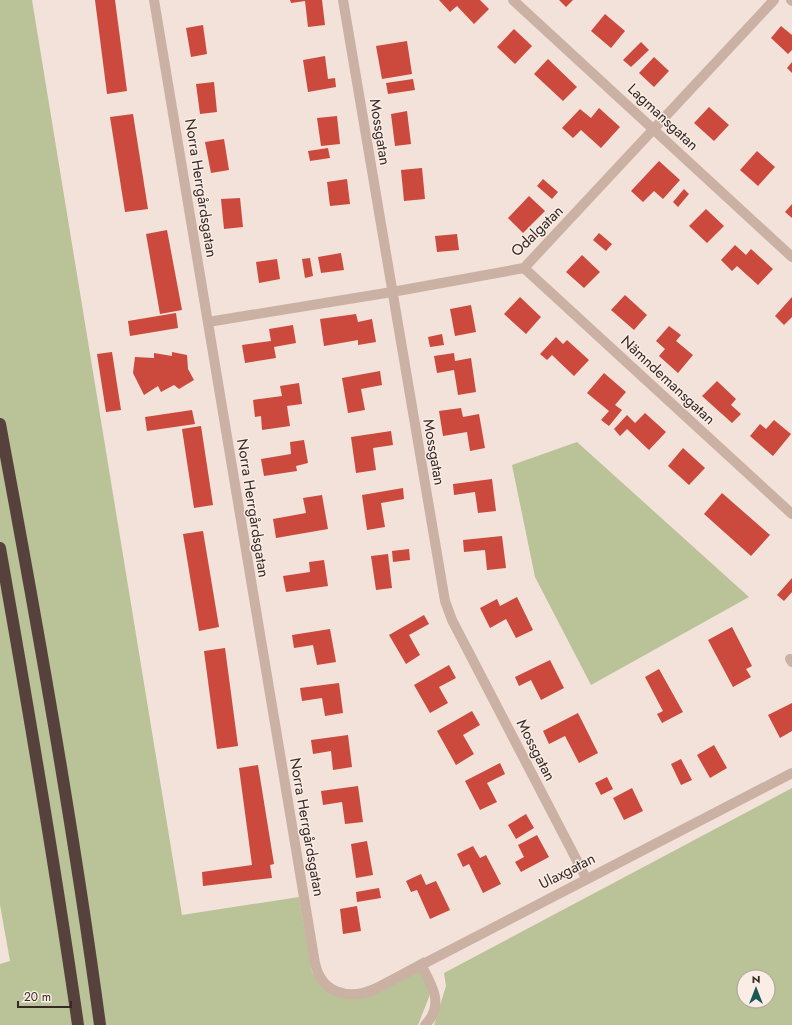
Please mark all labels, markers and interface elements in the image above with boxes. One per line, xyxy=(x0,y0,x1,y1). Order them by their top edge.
street label: Lagmansgatan xyxy=(623,78,703,156)
street label: Mossgatan xyxy=(364,97,396,167)
street label: Norra Herrgårdsgatan xyxy=(179,117,223,259)
street label: Odalgatan xyxy=(506,200,568,262)
street label: Nämndemansgatan xyxy=(616,330,720,430)
street label: Mossgatan xyxy=(417,417,451,487)
street label: Norra Herrgårdsgatan xyxy=(231,437,275,579)
street label: Mossgatan xyxy=(511,715,561,785)
street label: Norra Herrgårdsgatan xyxy=(284,756,330,898)
street label: Ulaxgatan xyxy=(535,847,599,895)
north arrow xyxy=(736,969,776,1009)
text: N xyxy=(752,971,760,987)
scale bar xyxy=(18,983,71,1009)
text: 20 m xyxy=(24,988,51,1006)

